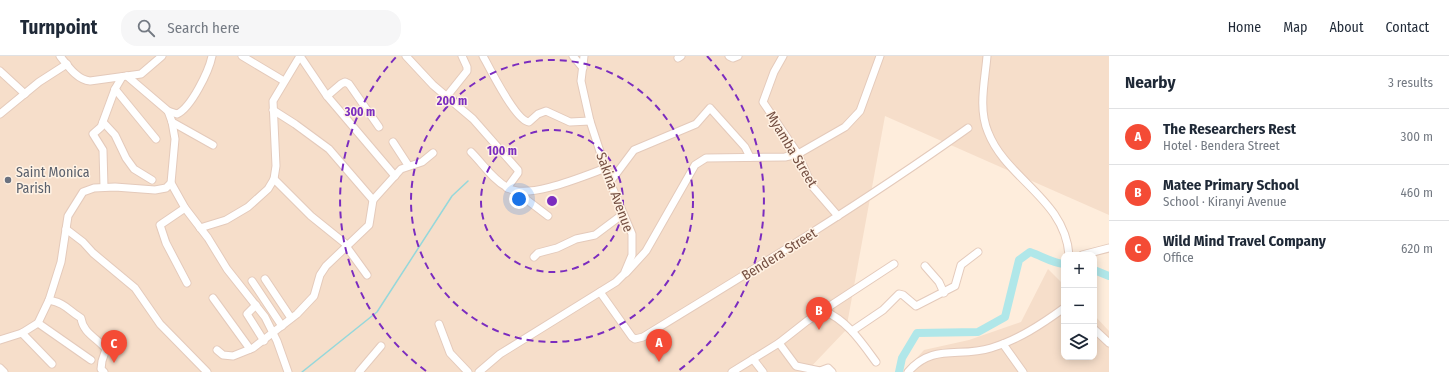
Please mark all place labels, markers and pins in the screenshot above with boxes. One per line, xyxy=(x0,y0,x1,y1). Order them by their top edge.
place label: Saint Monica Parish xyxy=(16,164,90,197)
marker: Saint Monica Parish xyxy=(3,175,13,185)
centre of rings xyxy=(545,194,559,208)
pin: B xyxy=(806,297,832,330)
pin: A xyxy=(646,329,672,362)
pin: C xyxy=(101,330,127,363)

